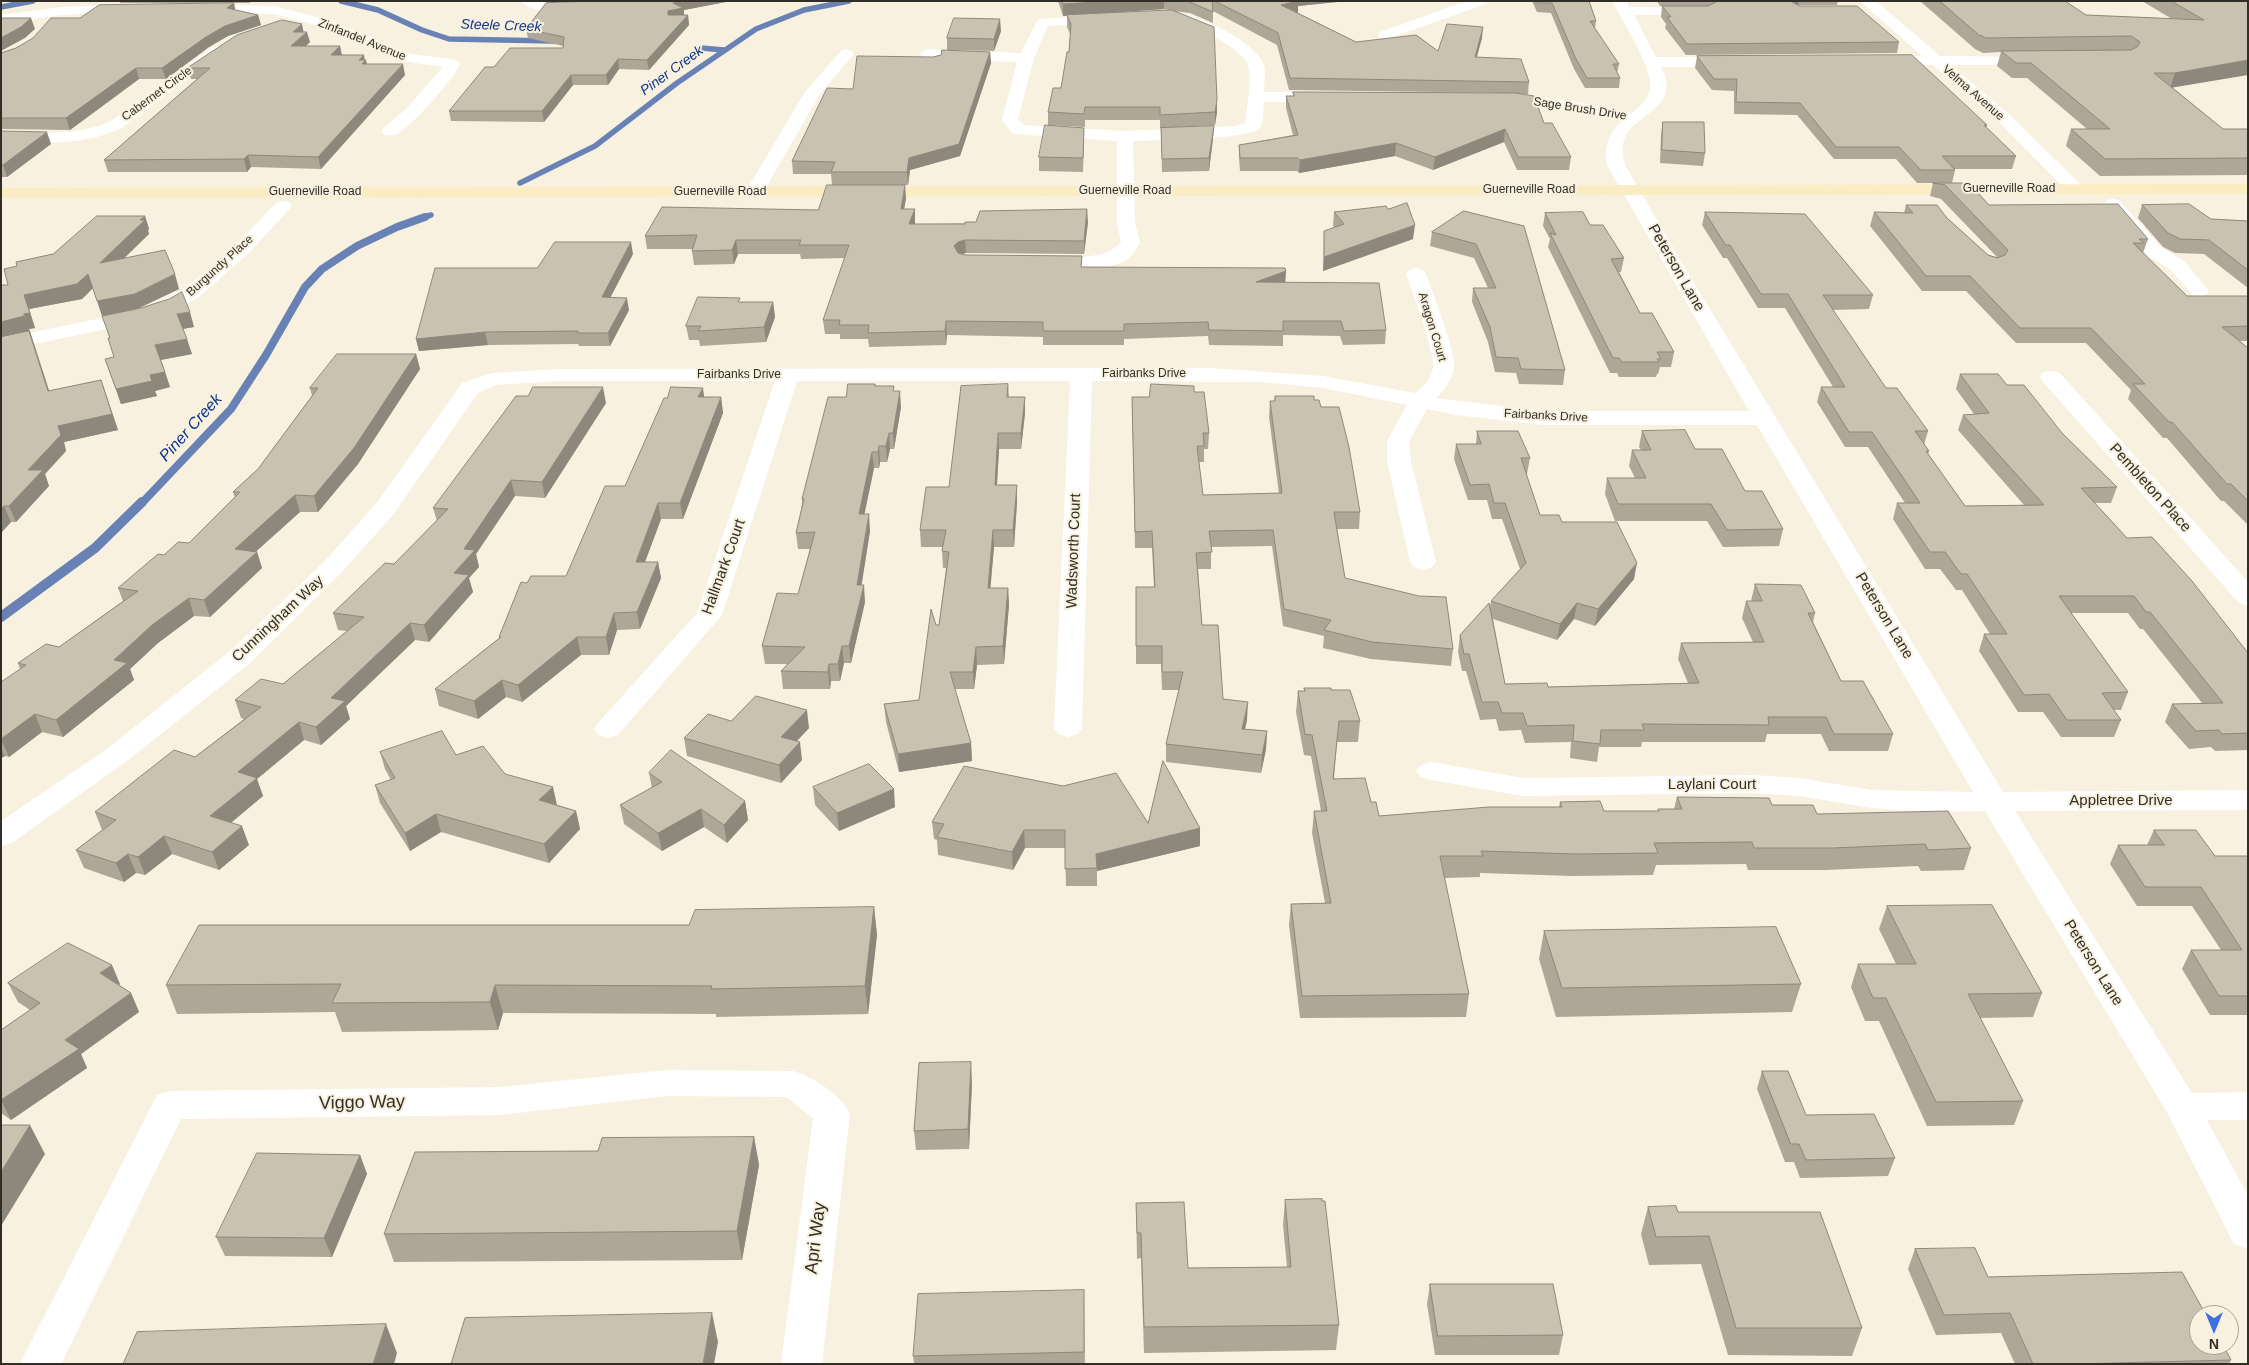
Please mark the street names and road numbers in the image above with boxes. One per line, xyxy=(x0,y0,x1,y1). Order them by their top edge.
street label: Zinfandel Avenue xyxy=(316,16,408,64)
street label: Velma Avenue xyxy=(1939,62,2007,124)
street label: Cabernet Circle xyxy=(119,64,195,124)
street label: Sage Brush Drive xyxy=(1532,95,1628,123)
street label: Guerneville Road xyxy=(1963,182,2055,196)
street label: Guerneville Road xyxy=(1483,183,1575,197)
street label: Guerneville Road xyxy=(1079,184,1171,198)
street label: Guerneville Road xyxy=(269,185,361,199)
street label: Guerneville Road xyxy=(674,185,766,199)
street label: Peterson Lane xyxy=(1644,221,1708,315)
street label: Burgundy Place xyxy=(184,232,256,300)
street label: Aragon Court xyxy=(1415,291,1449,363)
street label: Fairbanks Drive xyxy=(1102,367,1186,381)
street label: Fairbanks Drive xyxy=(697,368,781,382)
street label: Fairbanks Drive xyxy=(1504,407,1588,425)
street label: Pembleton Place xyxy=(2105,440,2195,536)
street label: Wadsworth Court xyxy=(1063,493,1085,609)
street label: Hallmark Court xyxy=(698,517,750,617)
street label: Peterson Lane xyxy=(1851,570,1917,662)
street label: Cunningham Way xyxy=(228,572,328,666)
street label: Laylani Court xyxy=(1668,776,1756,794)
street label: Appletree Drive xyxy=(2069,792,2173,810)
street label: Peterson Lane xyxy=(2060,917,2126,1009)
street label: Viggo Way xyxy=(319,1091,405,1115)
street label: Apri Way xyxy=(801,1201,831,1275)

